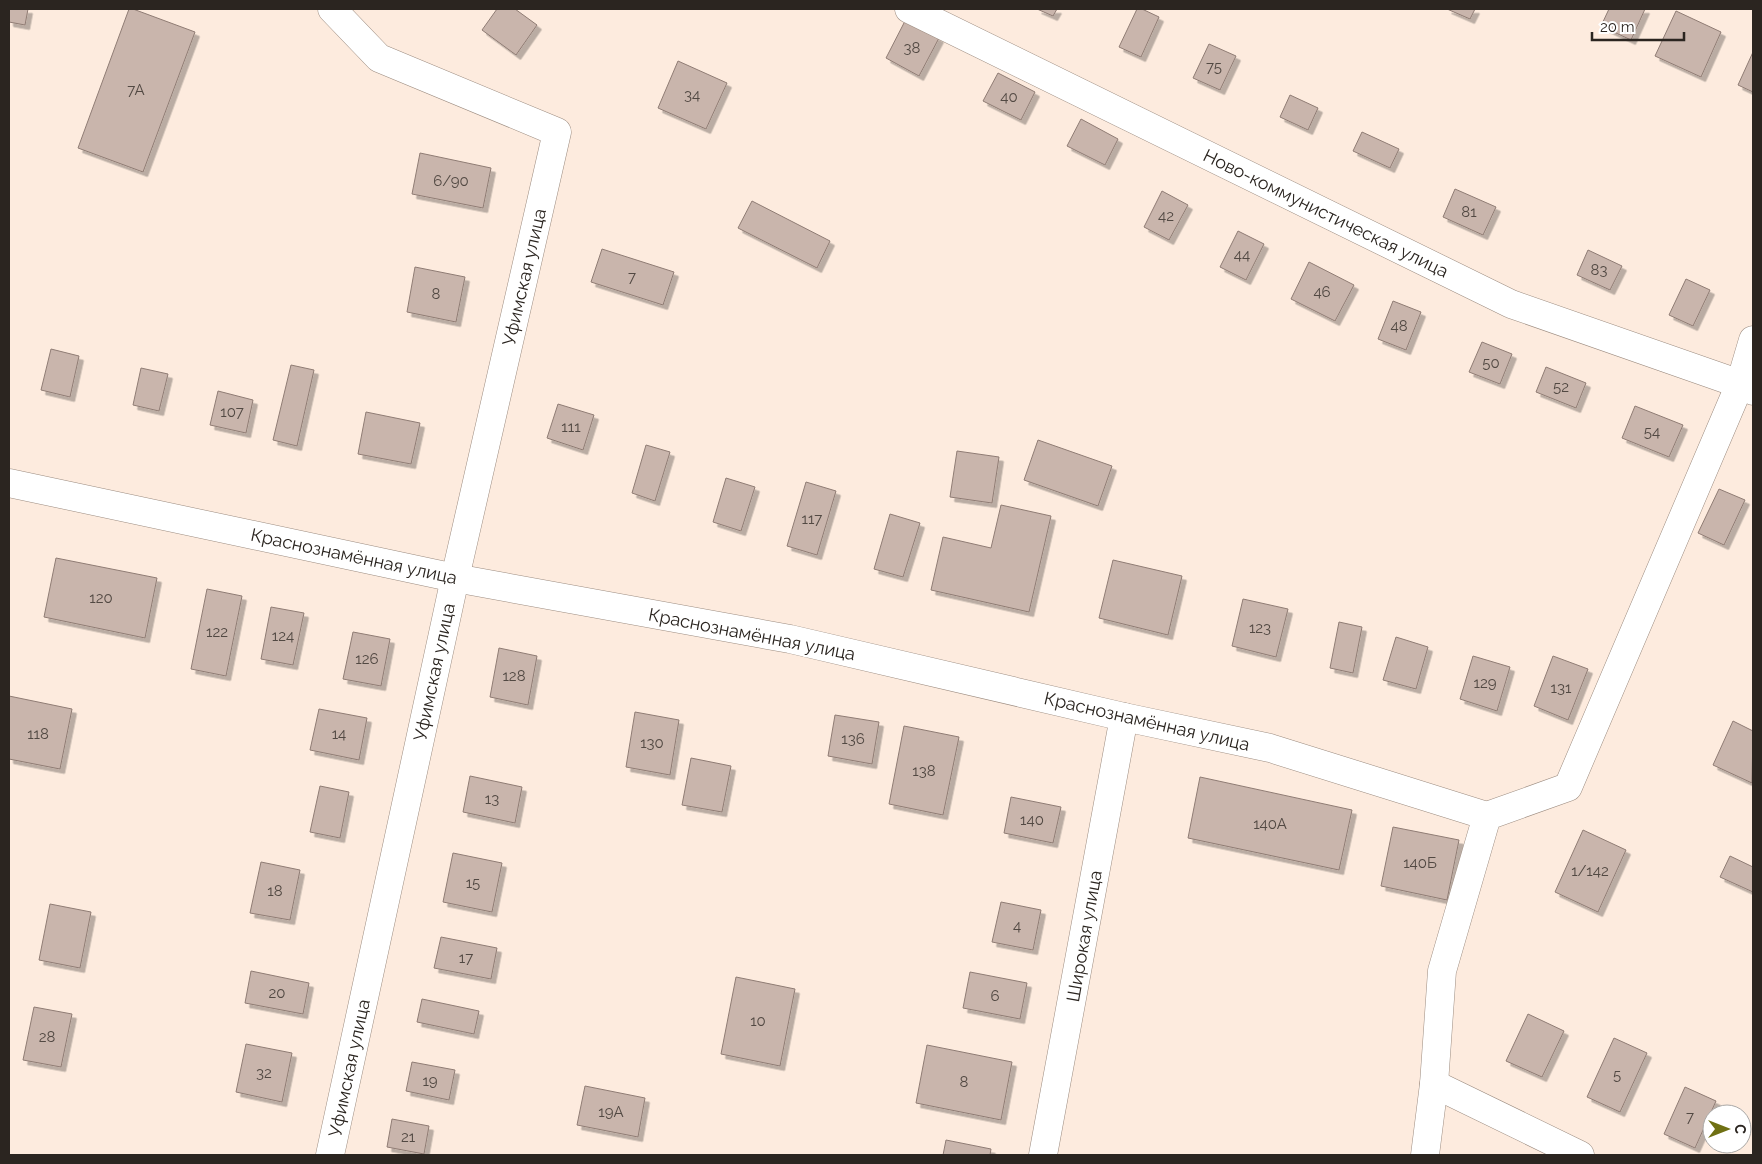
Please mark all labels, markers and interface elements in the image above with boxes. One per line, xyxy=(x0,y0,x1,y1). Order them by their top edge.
scale bar xyxy=(1592,10,1684,42)
text: 20 m xyxy=(1600,18,1635,36)
house number: 38 xyxy=(904,39,921,57)
house number: 75 xyxy=(1206,58,1222,76)
house number: 7А xyxy=(127,81,145,99)
house number: 34 xyxy=(684,86,700,104)
house number: 40 xyxy=(1000,88,1018,106)
street label: Ново-коммунистическая улица xyxy=(1200,144,1452,282)
house number: 6/90 xyxy=(433,172,469,190)
house number: 81 xyxy=(1461,203,1477,221)
street label: Уфимская улица xyxy=(498,206,550,348)
house number: 42 xyxy=(1158,207,1174,225)
house number: 44 xyxy=(1234,246,1250,264)
house number: 83 xyxy=(1591,261,1607,279)
house number: 7 xyxy=(628,268,636,286)
house number: 46 xyxy=(1313,283,1331,301)
house number: 8 xyxy=(432,285,441,303)
house number: 48 xyxy=(1390,317,1408,335)
house number: 50 xyxy=(1482,354,1500,372)
house number: 52 xyxy=(1553,378,1569,396)
house number: 107 xyxy=(220,403,244,421)
house number: 111 xyxy=(561,418,581,436)
house number: 54 xyxy=(1644,423,1660,441)
house number: 117 xyxy=(802,510,822,528)
street label: Краснознамённая улица xyxy=(249,524,459,588)
house number: 120 xyxy=(89,589,113,607)
street label: Уфимская улица xyxy=(409,601,459,743)
street label: Краснознамённая улица xyxy=(647,604,857,664)
house number: 123 xyxy=(1249,619,1271,637)
house number: 122 xyxy=(206,623,228,641)
house number: 124 xyxy=(272,627,294,645)
house number: 126 xyxy=(355,650,379,668)
house number: 128 xyxy=(502,667,526,685)
house number: 129 xyxy=(1473,674,1497,692)
house number: 131 xyxy=(1551,679,1572,697)
street label: Краснознамённая улица xyxy=(1042,687,1252,755)
house number: 118 xyxy=(27,725,49,743)
house number: 14 xyxy=(332,725,346,743)
house number: 136 xyxy=(841,730,865,748)
house number: 130 xyxy=(640,734,664,752)
house number: 138 xyxy=(912,762,936,780)
house number: 13 xyxy=(485,790,499,808)
house number: 140 xyxy=(1020,811,1044,829)
house number: 140А xyxy=(1253,815,1287,833)
house number: 140Б xyxy=(1403,854,1437,872)
house number: 1/142 xyxy=(1571,862,1609,880)
street label: Широкая улица xyxy=(1062,869,1106,1003)
house number: 15 xyxy=(466,874,480,892)
house number: 18 xyxy=(267,882,283,900)
house number: 4 xyxy=(1013,917,1021,935)
house number: 17 xyxy=(459,949,473,967)
house number: 20 xyxy=(269,984,286,1002)
house number: 6 xyxy=(990,987,1000,1005)
street label: Уфимская улица xyxy=(324,997,374,1139)
house number: 10 xyxy=(750,1012,766,1030)
house number: 28 xyxy=(39,1028,55,1046)
house number: 32 xyxy=(256,1064,272,1082)
house number: 5 xyxy=(1613,1066,1621,1084)
house number: 19 xyxy=(422,1072,438,1090)
house number: 8 xyxy=(960,1073,969,1091)
house number: 19А xyxy=(598,1103,624,1121)
north arrow xyxy=(1702,1104,1752,1154)
house number: 7 xyxy=(1686,1108,1694,1126)
text: С xyxy=(1732,1124,1748,1134)
house number: 21 xyxy=(401,1128,416,1146)

